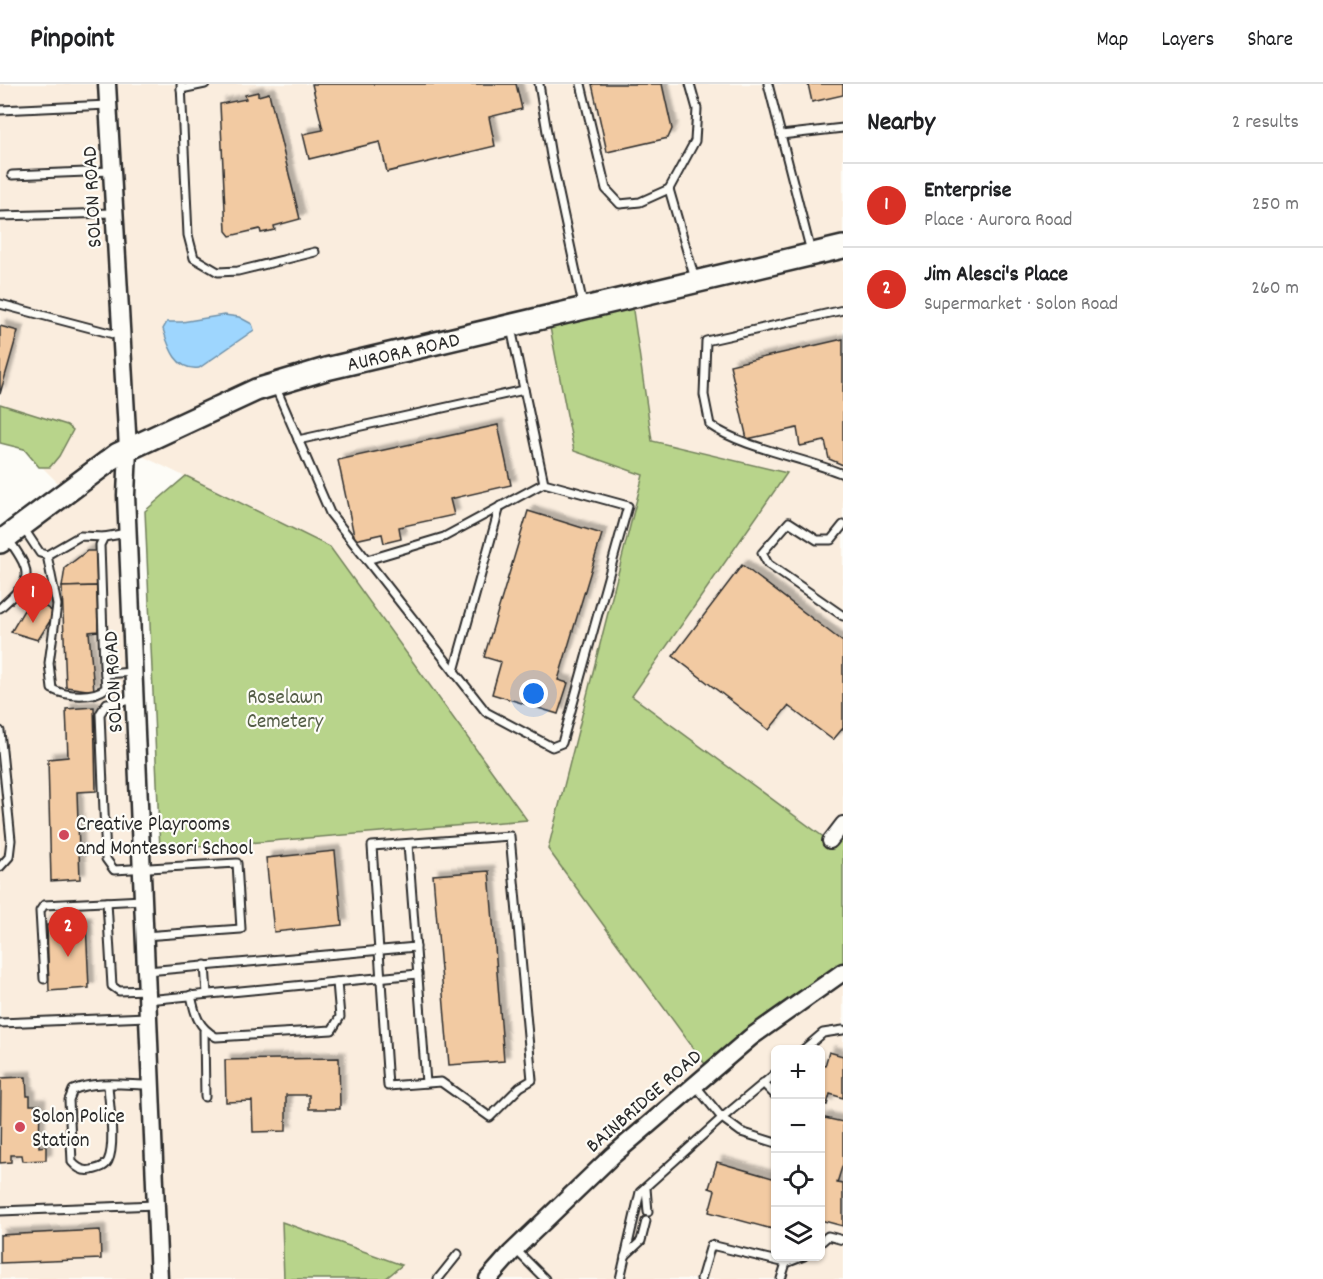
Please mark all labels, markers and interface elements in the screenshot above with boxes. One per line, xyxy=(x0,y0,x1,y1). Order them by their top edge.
text: Pinpoint xyxy=(30,21,115,61)
text: Map xyxy=(1097,26,1128,56)
text: Layers xyxy=(1161,26,1214,56)
text: Share xyxy=(1247,26,1293,56)
text: Nearby xyxy=(867,105,935,142)
text: 2 results xyxy=(1232,109,1299,137)
street label: SOLON ROAD xyxy=(76,145,112,248)
text: Enterprise xyxy=(924,176,1011,207)
text: 1 xyxy=(884,191,889,219)
text: 250 m xyxy=(1252,191,1299,219)
text: Place · Aurora Road xyxy=(924,207,1072,235)
text: Jim Alesci's Place xyxy=(924,260,1068,291)
text: 2 xyxy=(882,275,891,303)
text: 260 m xyxy=(1251,275,1299,303)
text: Supermarket · Solon Road xyxy=(924,291,1118,319)
street label: AURORA ROAD xyxy=(344,326,463,381)
pin: 1 xyxy=(14,574,52,623)
street label: SOLON ROAD xyxy=(97,630,133,733)
your location xyxy=(519,679,548,708)
park label: Roselawn Cemetery xyxy=(247,684,324,738)
place label: Creative Playrooms and Montessori School xyxy=(76,811,253,865)
marker: Creative Playrooms and Montessori School xyxy=(57,828,71,842)
pin: 2 xyxy=(48,908,88,957)
street label: BAINBRIDGE ROAD xyxy=(580,1043,710,1161)
map controls xyxy=(771,1045,825,1261)
button: + xyxy=(771,1045,825,1099)
button: − xyxy=(771,1099,825,1153)
place label: Solon Police Station xyxy=(32,1103,125,1157)
marker: Solon Police Station xyxy=(13,1120,27,1134)
button: locate xyxy=(771,1153,825,1207)
button: layers xyxy=(771,1207,825,1261)

